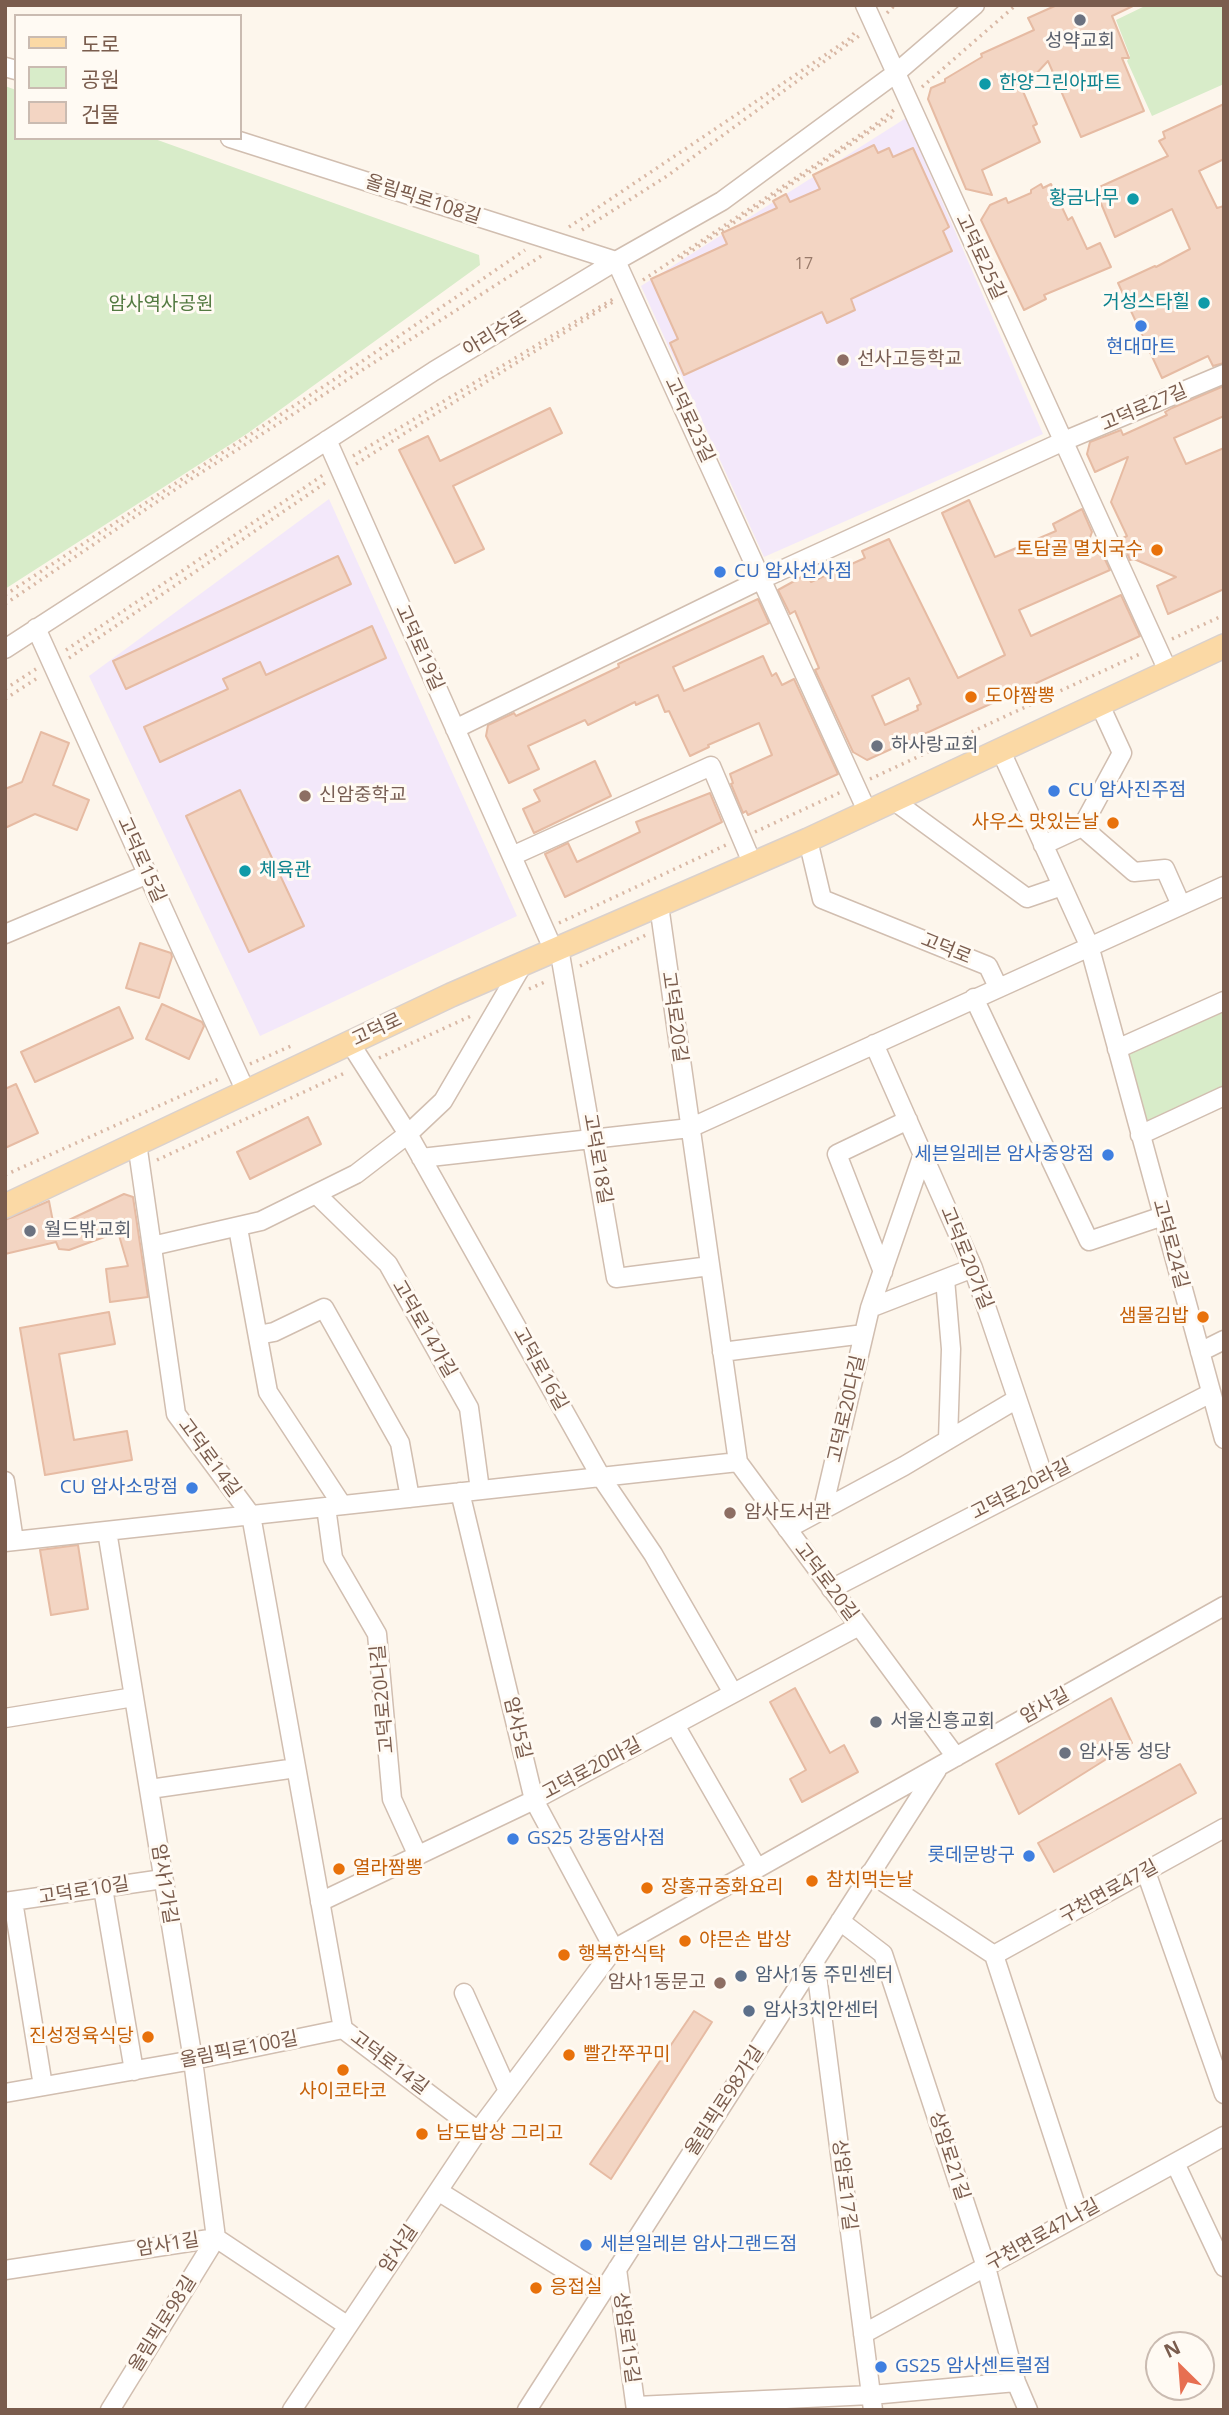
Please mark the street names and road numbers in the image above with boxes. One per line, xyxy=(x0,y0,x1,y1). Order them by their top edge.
street label: 올림픽로108길 xyxy=(362,171,484,229)
street label: 고덕로25길 xyxy=(950,211,1010,303)
street label: 아리수로 xyxy=(459,306,531,362)
street label: 고덕로23길 xyxy=(659,374,719,466)
street label: 고덕로27길 xyxy=(1097,380,1191,436)
street label: 고덕로19길 xyxy=(390,602,448,694)
street label: 고덕로15길 xyxy=(112,814,170,906)
street label: 고덕로 xyxy=(917,929,975,969)
street label: 고덕로20길 xyxy=(656,970,692,1064)
street label: 고덕로 xyxy=(348,1009,406,1051)
street label: 고덕로18길 xyxy=(578,1112,616,1206)
street label: 고덕로24길 xyxy=(1147,1197,1193,1291)
street label: 고덕로20가길 xyxy=(935,1203,997,1313)
street label: 고덕로14가길 xyxy=(387,1276,461,1382)
street label: 고덕로16길 xyxy=(508,1323,572,1415)
street label: 고덕로20다길 xyxy=(824,1353,870,1465)
street label: 고덕로14길 xyxy=(173,1414,245,1502)
street label: 고덕로20라길 xyxy=(967,1455,1075,1525)
street label: 고덕로20길 xyxy=(789,1539,863,1625)
street label: 고덕로20나길 xyxy=(367,1644,399,1754)
street label: 암사길 xyxy=(1017,1683,1073,1729)
street label: 암사5길 xyxy=(499,1695,535,1761)
street label: 고덕로20마길 xyxy=(538,1733,646,1805)
street label: 암사1가길 xyxy=(146,1842,182,1926)
street label: 구천면로47길 xyxy=(1056,1856,1162,1928)
street label: 고덕로10길 xyxy=(37,1873,131,1909)
street label: 고덕로14길 xyxy=(346,2026,432,2100)
street label: 올림픽로100길 xyxy=(178,2027,300,2073)
street label: 올림픽로98가길 xyxy=(681,2042,769,2160)
street label: 상암로21길 xyxy=(924,2109,974,2203)
street label: 상암로17길 xyxy=(827,2138,861,2232)
street label: 구천면로47나길 xyxy=(982,2194,1104,2276)
street label: 암사길 xyxy=(375,2221,423,2277)
street label: 암사1길 xyxy=(135,2229,201,2261)
street label: 올림픽로98길 xyxy=(124,2272,202,2376)
street label: 상암로15길 xyxy=(608,2291,644,2385)

